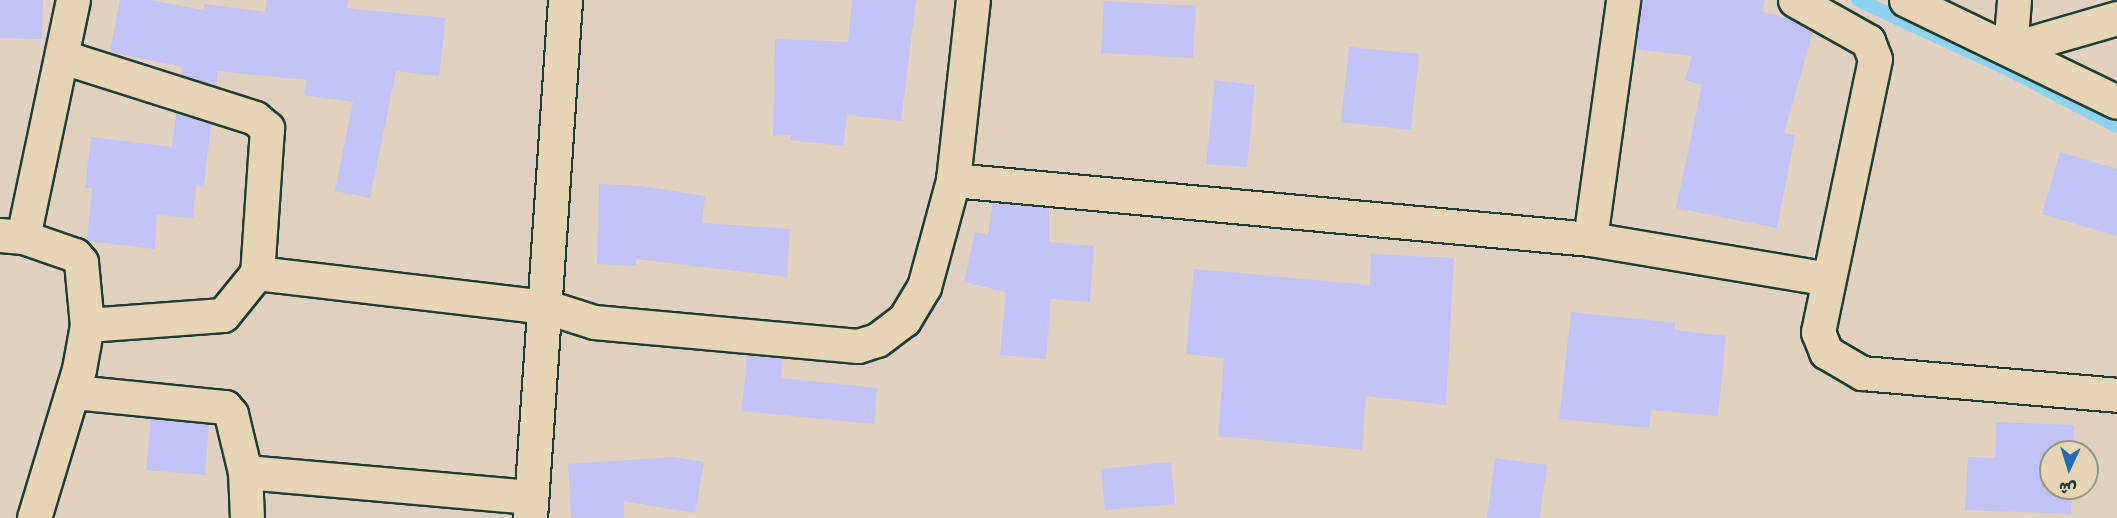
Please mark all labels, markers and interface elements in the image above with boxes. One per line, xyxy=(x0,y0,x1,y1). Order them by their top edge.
north arrow xyxy=(2039,440,2099,500)
text: ش xyxy=(2058,474,2077,499)

